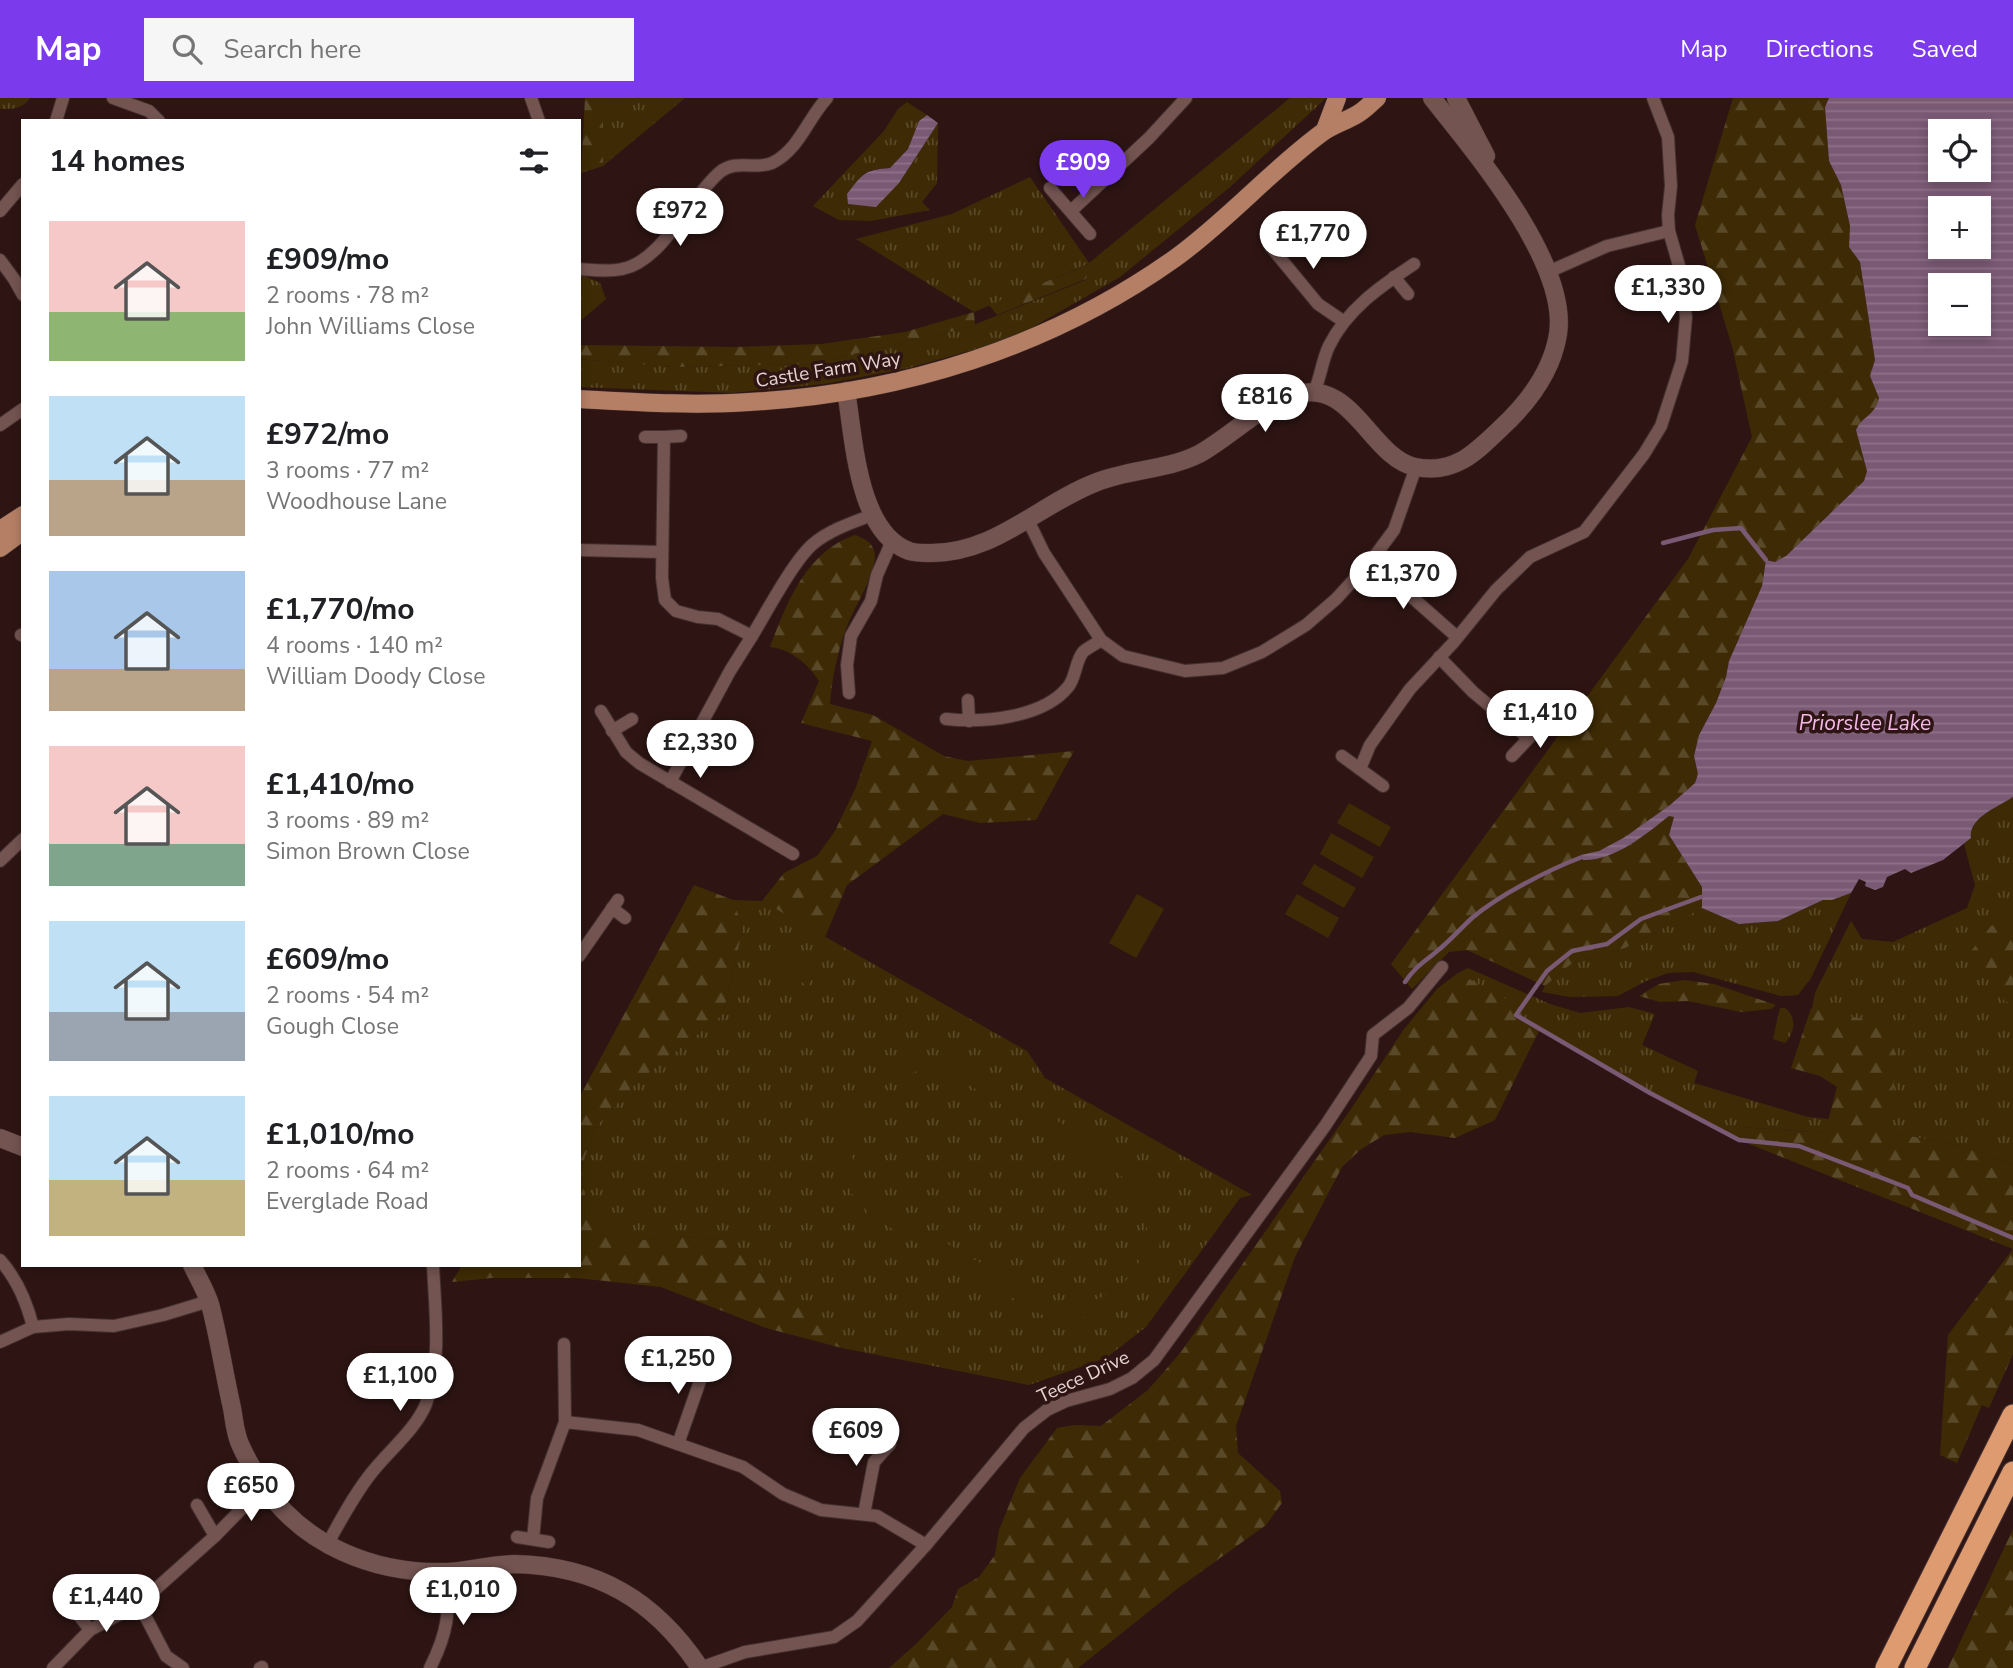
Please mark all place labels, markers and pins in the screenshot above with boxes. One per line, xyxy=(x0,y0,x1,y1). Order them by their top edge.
pin: £909 xyxy=(1042,140,1124,200)
pin: £972 xyxy=(639,188,721,248)
pin: £1,770 xyxy=(1256,212,1370,271)
pin: £1,330 xyxy=(1611,266,1725,325)
pin: £816 xyxy=(1224,374,1306,434)
pin: £1,370 xyxy=(1346,552,1460,611)
pin: £1,410 xyxy=(1483,690,1597,750)
pin: £2,330 xyxy=(643,720,757,780)
pin: £1,250 xyxy=(621,1336,735,1396)
pin: £1,100 xyxy=(343,1354,457,1413)
pin: £609 xyxy=(815,1408,897,1468)
pin: £650 xyxy=(210,1464,292,1523)
pin: £1,010 xyxy=(406,1568,520,1627)
pin: £1,440 xyxy=(49,1574,163,1634)

